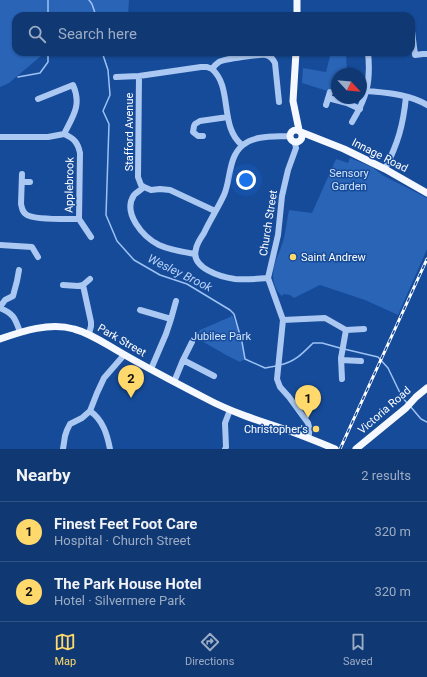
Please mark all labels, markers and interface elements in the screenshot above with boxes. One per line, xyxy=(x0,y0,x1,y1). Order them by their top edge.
search box xyxy=(12,12,415,56)
icon: search xyxy=(26,23,48,45)
text: Search here xyxy=(58,25,137,43)
north arrow xyxy=(331,68,367,104)
street label: Stafford Avenue xyxy=(123,93,136,171)
street label: Innage Road xyxy=(350,136,410,175)
street label: Applebrook xyxy=(63,157,76,213)
park label: Sensory Garden xyxy=(329,167,370,193)
your location xyxy=(236,170,256,190)
street label: Church Street xyxy=(257,189,280,257)
water label: Wesley Brook xyxy=(145,251,215,295)
place label: Saint Andrew xyxy=(301,251,367,264)
marker: Saint Andrew xyxy=(288,252,298,262)
street label: Park Street xyxy=(95,321,149,360)
park label: Jubilee Park xyxy=(191,330,252,343)
pin: 2 xyxy=(118,365,144,398)
street label: Victoria Road xyxy=(355,384,413,437)
pin: 1 xyxy=(295,385,321,418)
place label: Christopher's xyxy=(244,423,308,436)
marker: Christopher's xyxy=(311,424,321,434)
text: Nearby xyxy=(16,465,71,485)
text: 2 results xyxy=(361,468,411,483)
text: Finest Feet Foot Care xyxy=(54,515,197,533)
text: 1 xyxy=(25,524,33,539)
text: 320 m xyxy=(374,524,411,539)
text: Hospital · Church Street xyxy=(54,533,191,548)
text: The Park House Hotel xyxy=(54,575,202,593)
text: 2 xyxy=(25,584,33,599)
text: 320 m xyxy=(374,584,411,599)
text: Hotel · Silvermere Park xyxy=(54,593,185,608)
tab: Map xyxy=(54,631,76,668)
tab: Directions xyxy=(185,631,234,668)
tab: Saved xyxy=(343,631,373,668)

